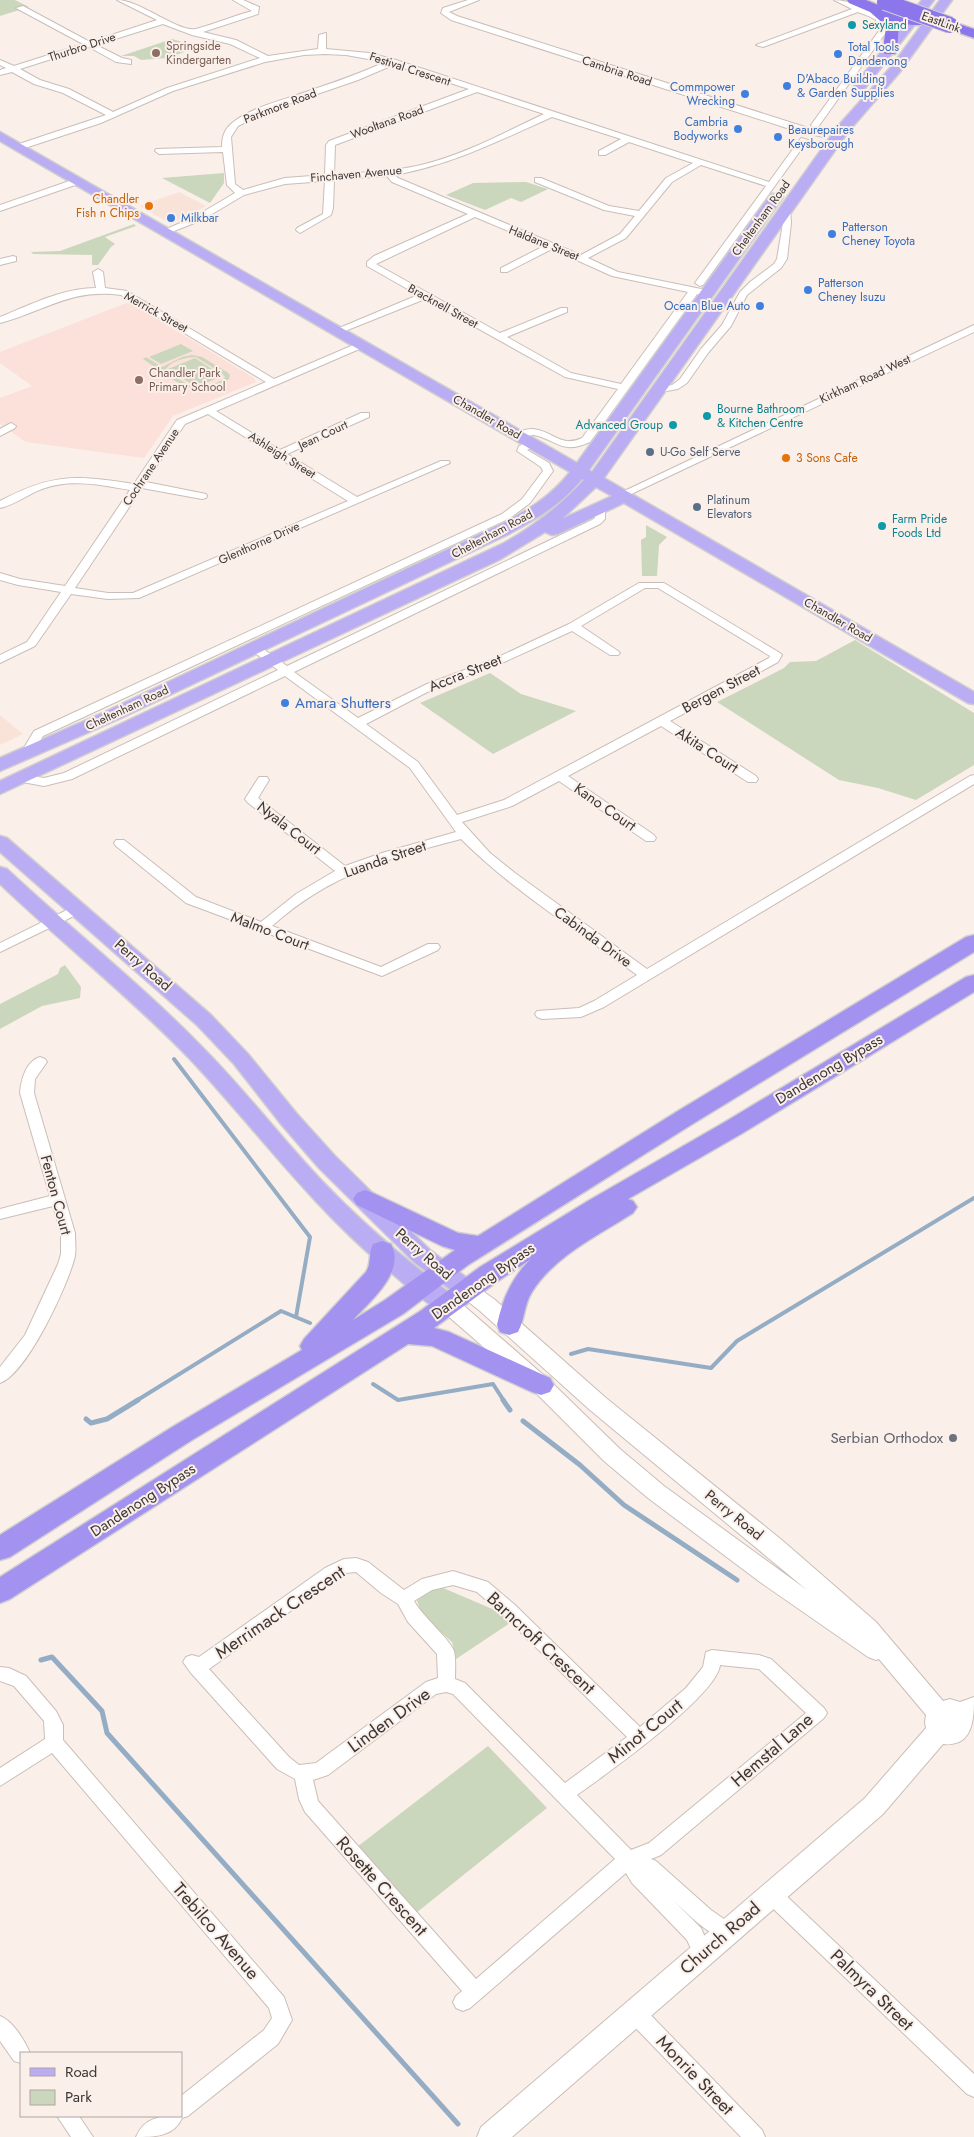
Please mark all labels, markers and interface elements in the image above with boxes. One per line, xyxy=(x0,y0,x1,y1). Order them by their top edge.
street label: EastLink xyxy=(919,7,964,38)
place label: Sexyland xyxy=(862,16,907,34)
marker: Sexyland xyxy=(846,19,858,31)
street label: Thurbro Drive xyxy=(46,28,118,66)
place label: Springside Kindergarten xyxy=(166,37,231,69)
place label: Total Tools Dandenong xyxy=(848,38,907,70)
marker: Springside Kindergarten xyxy=(150,47,162,59)
street label: Festival Crescent xyxy=(367,47,453,91)
marker: Total Tools Dandenong xyxy=(832,48,844,60)
street label: Cambria Road xyxy=(580,51,654,91)
place label: D'Abaco Building & Garden Supplies xyxy=(797,70,894,102)
place label: Commpower Wrecking xyxy=(670,78,736,110)
marker: D'Abaco Building & Garden Supplies xyxy=(781,80,793,92)
street label: Parkmore Road xyxy=(241,84,319,128)
marker: Commpower Wrecking xyxy=(739,88,751,100)
street label: Wooltana Road xyxy=(348,100,426,144)
place label: Cambria Bodyworks xyxy=(674,113,728,145)
place label: Beaurepaires Keysborough xyxy=(788,121,854,153)
marker: Cambria Bodyworks xyxy=(732,123,744,135)
marker: Beaurepaires Keysborough xyxy=(772,131,784,143)
street label: Finchaven Avenue xyxy=(310,161,402,187)
street label: Cheltenham Road xyxy=(727,176,795,260)
place label: Chandler Fish n Chips xyxy=(76,190,140,222)
marker: Chandler Fish n Chips xyxy=(143,200,155,212)
place label: Milkbar xyxy=(181,209,219,227)
marker: Milkbar xyxy=(165,212,177,224)
place label: Patterson Cheney Toyota xyxy=(842,218,915,250)
street label: Haldane Street xyxy=(506,221,582,265)
marker: Patterson Cheney Toyota xyxy=(826,228,838,240)
place label: Patterson Cheney Isuzu xyxy=(818,274,886,306)
street label: Bracknell Street xyxy=(405,279,482,333)
marker: Patterson Cheney Isuzu xyxy=(802,284,814,296)
street label: Merrick Street xyxy=(121,287,191,337)
place label: Ocean Blue Auto xyxy=(664,297,750,315)
marker: Ocean Blue Auto xyxy=(754,300,766,312)
street label: Kirkham Road West xyxy=(816,350,914,408)
place label: Chandler Park Primary School xyxy=(149,364,226,396)
marker: Chandler Park Primary School xyxy=(133,374,145,386)
street label: Chandler Road xyxy=(450,390,524,444)
place label: Bourne Bathroom & Kitchen Centre xyxy=(717,400,805,432)
marker: Bourne Bathroom & Kitchen Centre xyxy=(701,410,713,422)
street label: Jean Court xyxy=(293,416,351,455)
place label: Advanced Group xyxy=(576,416,663,434)
marker: Advanced Group xyxy=(667,419,679,431)
street label: Cochrane Avenue xyxy=(118,425,184,509)
street label: Ashleigh Street xyxy=(245,427,319,483)
place label: U-Go Self Serve xyxy=(660,443,741,461)
marker: U-Go Self Serve xyxy=(644,446,656,458)
place label: 3 Sons Cafe xyxy=(796,449,858,467)
marker: 3 Sons Cafe xyxy=(780,452,792,464)
place label: Platinum Elevators xyxy=(707,491,752,523)
marker: Platinum Elevators xyxy=(691,501,703,513)
street label: Cheltenham Road xyxy=(448,505,536,563)
place label: Farm Pride Foods Ltd xyxy=(892,510,947,542)
street label: Glenthorne Drive xyxy=(216,517,302,569)
marker: Farm Pride Foods Ltd xyxy=(876,520,888,532)
street label: Chandler Road xyxy=(801,593,875,647)
street label: Accra Street xyxy=(425,648,505,698)
street label: Bergen Street xyxy=(678,659,764,719)
street label: Cheltenham Road xyxy=(83,681,171,735)
place label: Amara Shutters xyxy=(295,692,391,714)
marker: Amara Shutters xyxy=(279,697,291,709)
street label: Akita Court xyxy=(671,721,743,779)
street label: Kano Court xyxy=(569,778,641,837)
street label: Nyala Court xyxy=(252,796,326,860)
street label: Luanda Street xyxy=(341,835,429,883)
street label: Cabinda Drive xyxy=(550,901,637,973)
street label: Malmo Court xyxy=(228,906,313,956)
street label: Perry Road xyxy=(109,934,177,996)
street label: Dandenong Bypass xyxy=(771,1028,887,1110)
street label: Fenton Court xyxy=(35,1153,77,1238)
street label: Perry Road xyxy=(390,1223,458,1285)
street label: Dandenong Bypass xyxy=(427,1237,539,1325)
place label: Serbian Orthodox xyxy=(830,1427,944,1449)
marker: Serbian Orthodox xyxy=(947,1432,959,1444)
street label: Dandenong Bypass xyxy=(86,1458,200,1542)
street label: Perry Road xyxy=(700,1485,768,1545)
street label: Merrimack Crescent xyxy=(210,1558,351,1665)
street label: Barncroft Crescent xyxy=(481,1586,602,1701)
street label: Linden Drive xyxy=(342,1681,436,1759)
street label: Minot Court xyxy=(602,1692,689,1770)
street label: Hemstal Lane xyxy=(725,1707,819,1793)
street label: Rosette Crescent xyxy=(330,1830,434,1942)
street label: Trebilco Avenue xyxy=(166,1877,266,1985)
street label: Church Road xyxy=(674,1896,766,1980)
street label: Palmyra Street xyxy=(824,1943,920,2037)
street label: Monrie Street xyxy=(650,2029,740,2121)
legend xyxy=(20,2052,182,2117)
text: Road xyxy=(65,2061,97,2083)
text: Park xyxy=(65,2086,92,2108)

